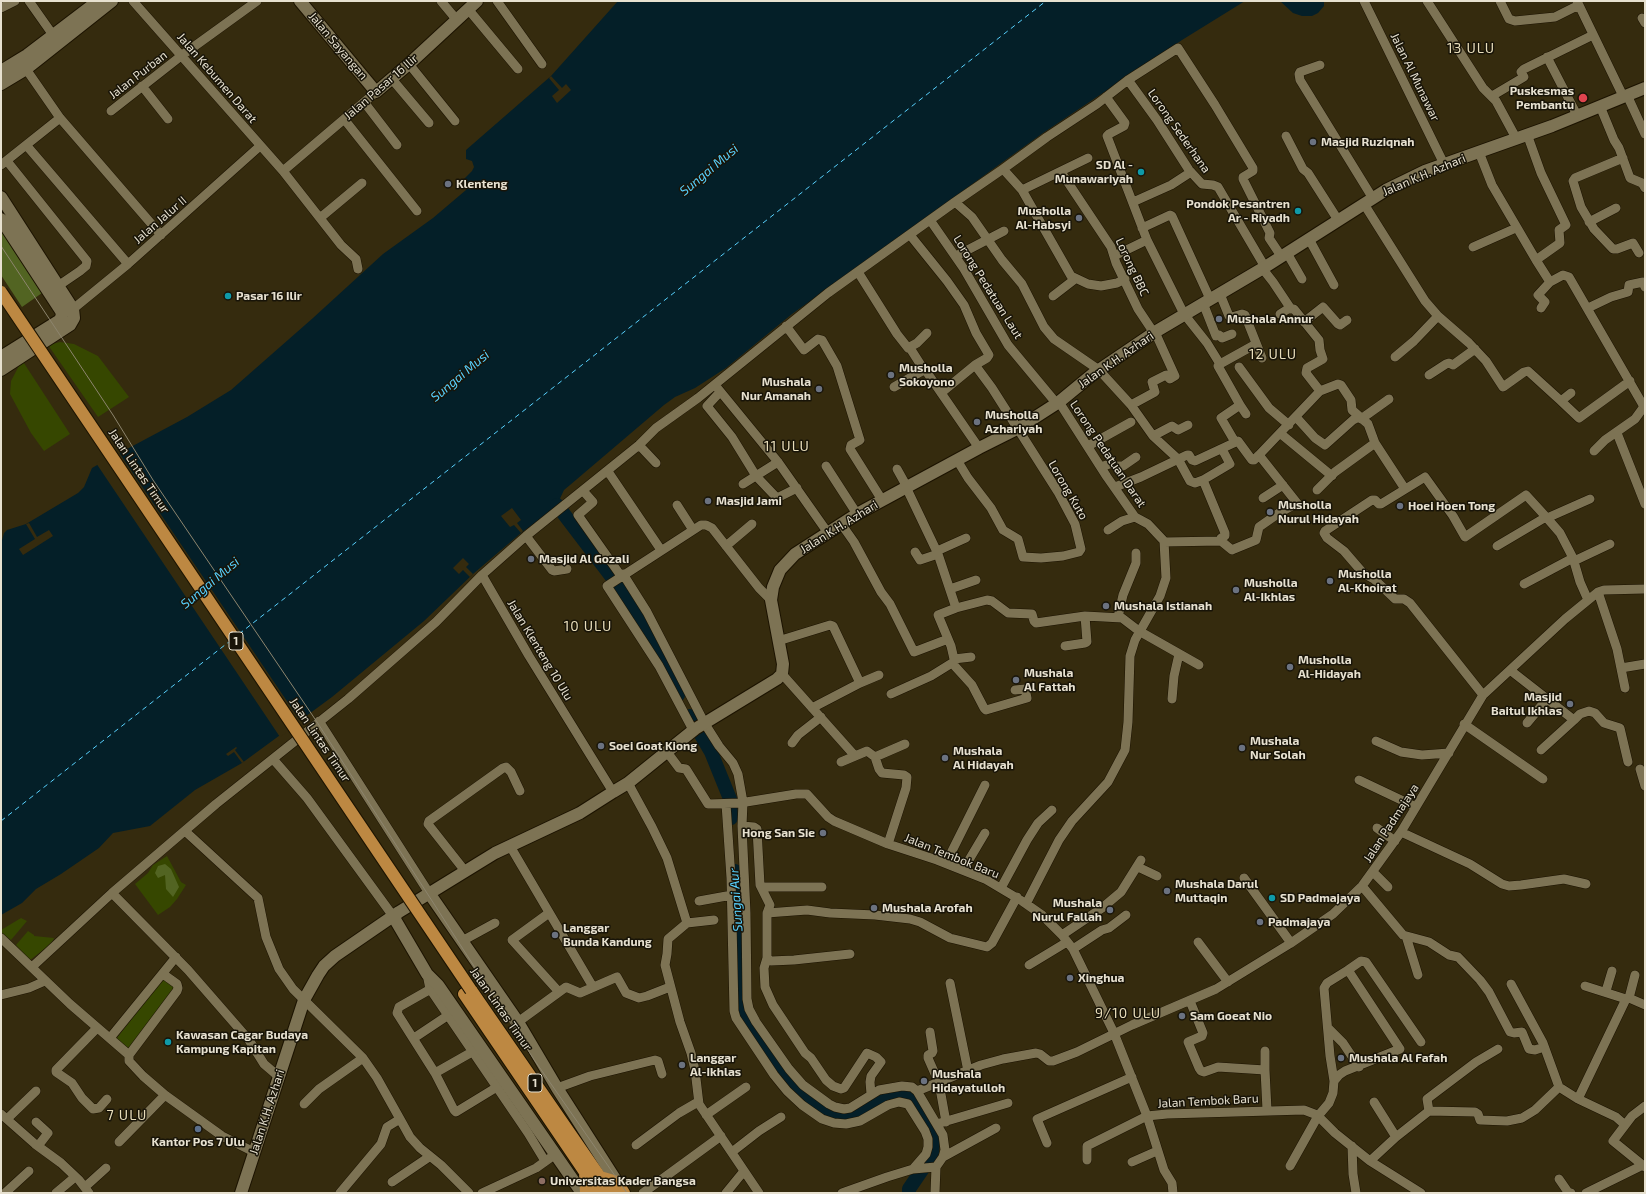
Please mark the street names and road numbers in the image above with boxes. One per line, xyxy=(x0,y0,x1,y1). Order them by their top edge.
street label: Jalan Sayangan xyxy=(306,9,370,83)
street label: Jalan Kebumen Darat xyxy=(174,30,260,126)
street label: Jalan Al Munawar xyxy=(1387,31,1443,123)
street label: Jalan Purban xyxy=(106,48,170,102)
street label: Jalan Pasar 16 Ilir xyxy=(341,51,421,123)
street label: Lorong Sederhana xyxy=(1145,86,1213,176)
street label: Jalan K.H. Azhari xyxy=(1380,151,1468,199)
street label: Jalan Jalur II xyxy=(131,193,189,247)
street label: Lorong Pedatuan Laut xyxy=(950,233,1026,341)
street label: Lorong BBC xyxy=(1112,236,1152,298)
street label: Jalan K.H. Azhari xyxy=(1076,329,1156,391)
street label: Lorong Pedatuan Darat xyxy=(1067,398,1149,510)
street label: Jalan Lintas Timur xyxy=(105,426,173,516)
street label: Lorong Kuto xyxy=(1045,458,1091,522)
street label: Jalan K.H. Azhari xyxy=(798,497,880,557)
street label: Jalan Klenteng 10 Ulu xyxy=(504,597,576,703)
road number: 1 xyxy=(229,632,243,650)
street label: Jalan Lintas Timur xyxy=(286,695,354,785)
street label: Jalan Padmajaya xyxy=(1360,781,1422,865)
street label: Jalan Tembok Baru xyxy=(902,830,1002,882)
street label: Jalan Lintas Timur xyxy=(467,964,535,1054)
street label: Jalan K.H. Azhari xyxy=(246,1068,288,1156)
road number: 1 xyxy=(528,1074,542,1092)
street label: Jalan Tembok Baru xyxy=(1157,1091,1259,1111)

